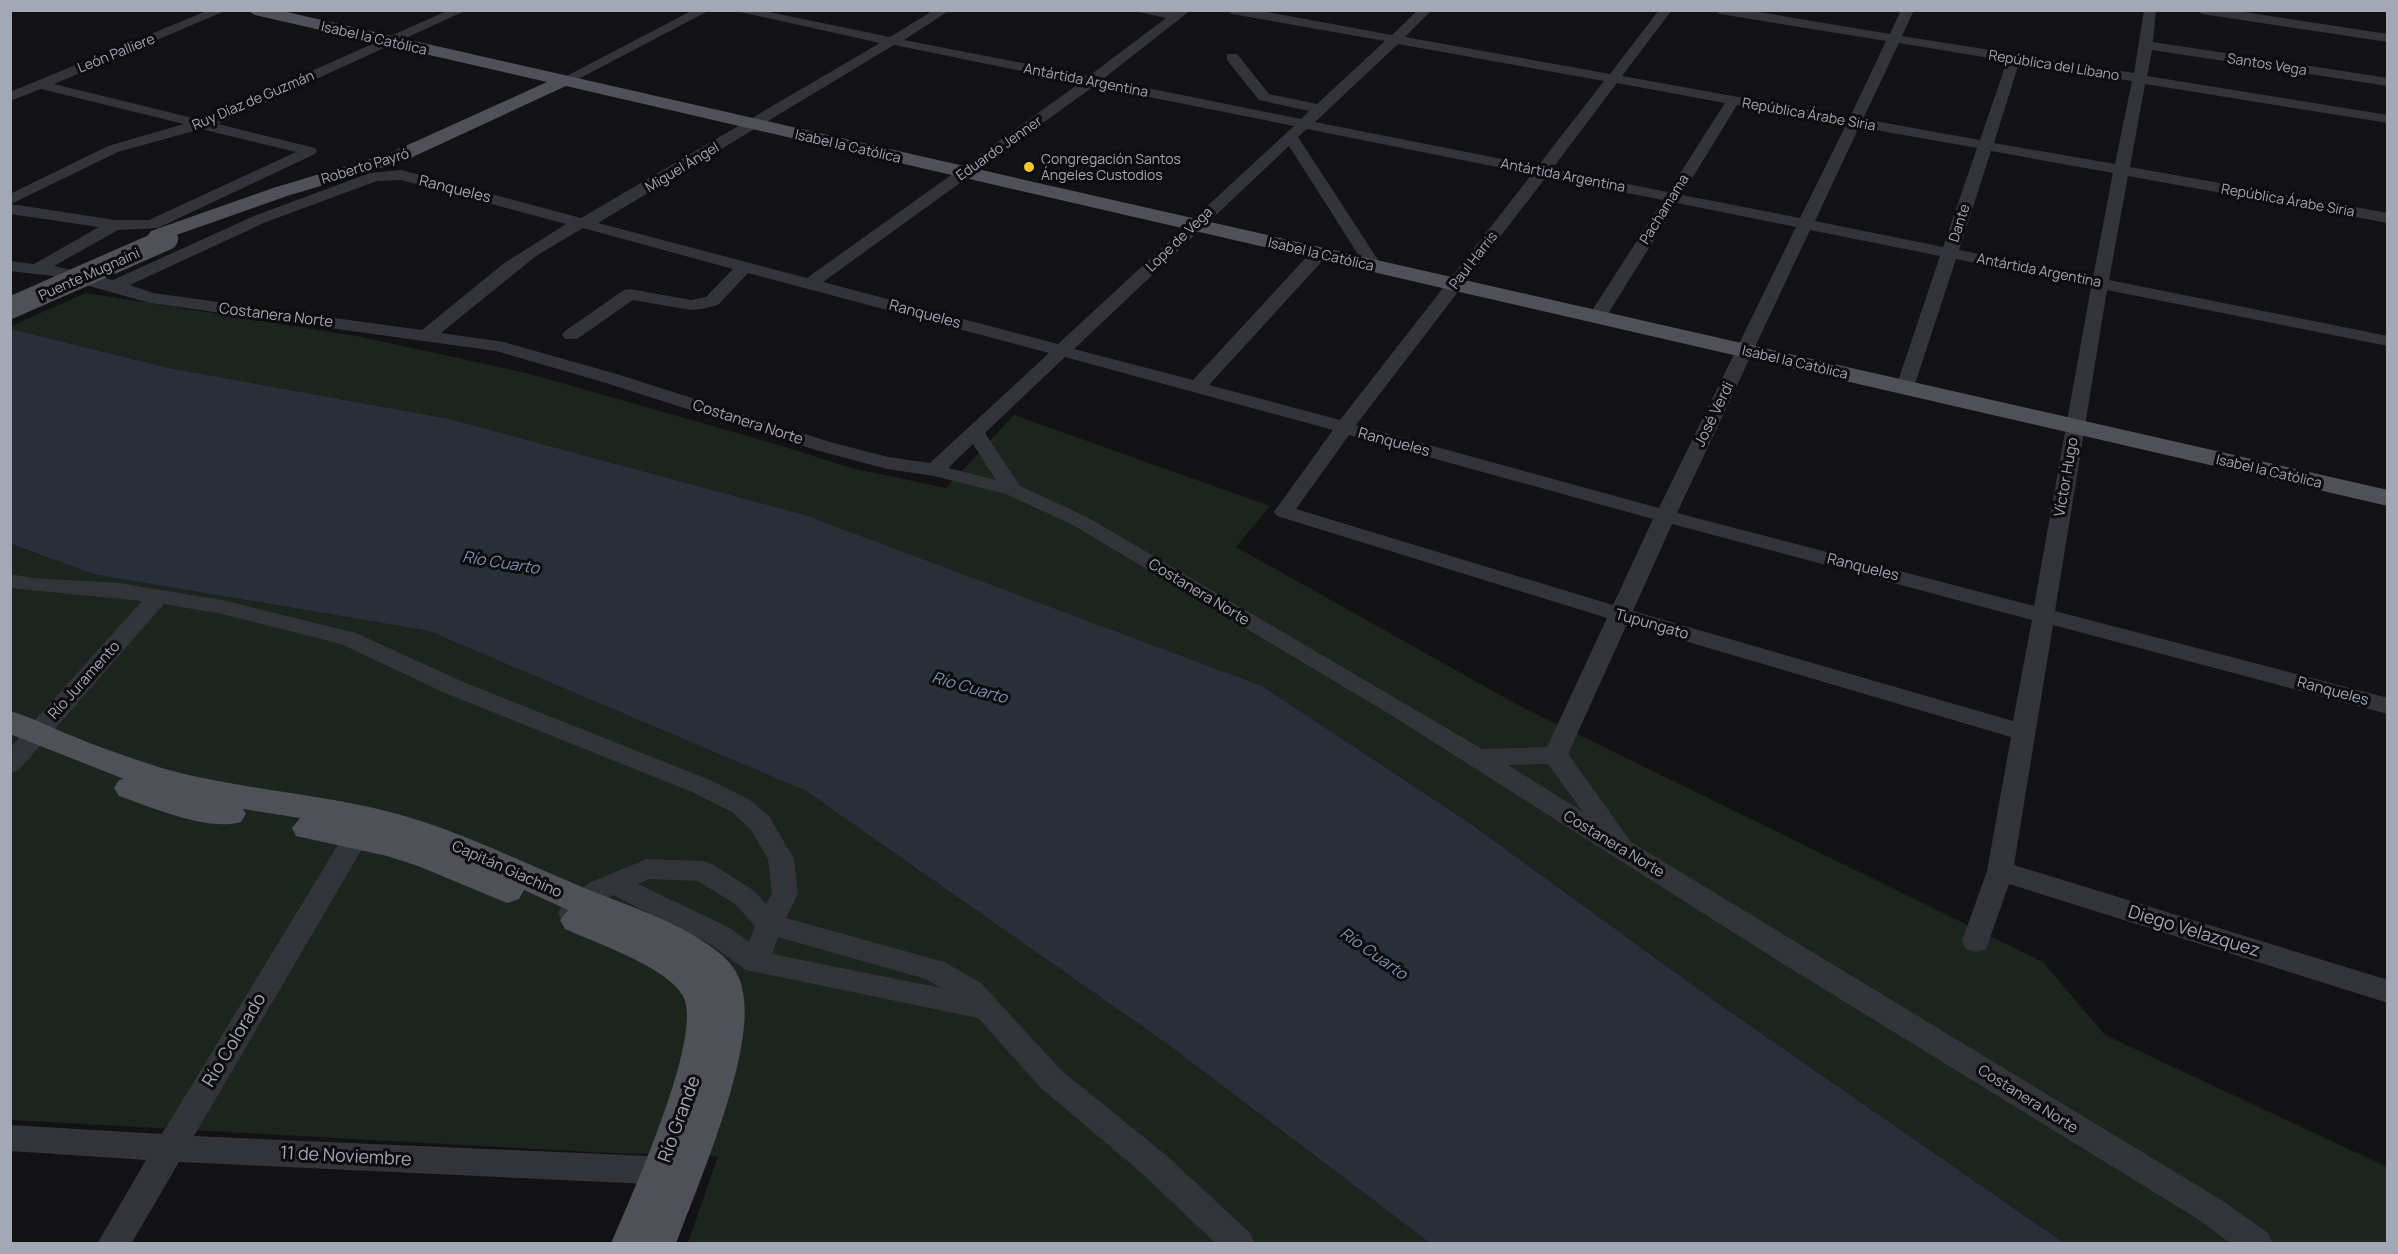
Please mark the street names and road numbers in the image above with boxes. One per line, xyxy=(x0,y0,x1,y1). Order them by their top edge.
street label: Isabel la Católica xyxy=(319,16,429,59)
street label: León Palliere xyxy=(74,28,157,77)
street label: República del Líbano xyxy=(1987,45,2121,84)
street label: Santos Vega xyxy=(2226,48,2308,79)
street label: Antártida Argentina xyxy=(1022,58,1150,101)
street label: Ruy Díaz de Guzmán xyxy=(189,65,317,134)
street label: República Árabe Siria xyxy=(1741,92,1877,135)
street label: Eduardo Jenner xyxy=(952,111,1046,184)
street label: Isabel la Católica xyxy=(793,124,903,167)
street label: Miguel Ángel xyxy=(641,137,722,196)
street label: Roberto Payró xyxy=(319,143,411,188)
street label: Antártida Argentina xyxy=(1499,153,1627,196)
street label: Ranqueles xyxy=(417,169,493,208)
street label: Pachamama xyxy=(1635,170,1693,247)
street label: República Árabe Siria xyxy=(2220,178,2356,221)
street label: Dante xyxy=(1943,201,1974,244)
street label: Lope de Vega xyxy=(1141,202,1216,275)
street label: Paul Harris xyxy=(1444,227,1501,292)
street label: Isabel la Católica xyxy=(1266,232,1376,275)
street label: Puente Mugnaini xyxy=(35,243,142,304)
street label: Antártida Argentina xyxy=(1975,248,2103,291)
street label: Ranqueles xyxy=(887,294,963,333)
street label: Costanera Norte xyxy=(218,297,335,332)
street label: Isabel la Católica xyxy=(1740,340,1850,383)
street label: José Verdi xyxy=(1689,378,1738,450)
street label: Costanera Norte xyxy=(690,394,806,449)
street label: Ranqueles xyxy=(1356,422,1432,461)
street label: Víctor Hugo xyxy=(2048,435,2083,518)
street label: Isabel la Católica xyxy=(2214,449,2324,492)
street label: Ranqueles xyxy=(1825,547,1901,586)
street label: Costanera Norte xyxy=(1145,553,1254,630)
street label: Tupungato xyxy=(1613,603,1691,644)
street label: Río Juramento xyxy=(43,636,125,723)
street label: Ranqueles xyxy=(2295,671,2371,710)
street label: Costanera Norte xyxy=(1560,805,1669,882)
street label: Capitán Giachino xyxy=(449,835,566,902)
street label: Diego Velazquez xyxy=(2125,899,2263,961)
street label: Río Colorado xyxy=(196,988,271,1091)
street label: Costanera Norte xyxy=(1974,1059,2083,1138)
street label: Río Grande xyxy=(651,1072,705,1165)
street label: 11 de Noviembre xyxy=(280,1140,412,1170)

